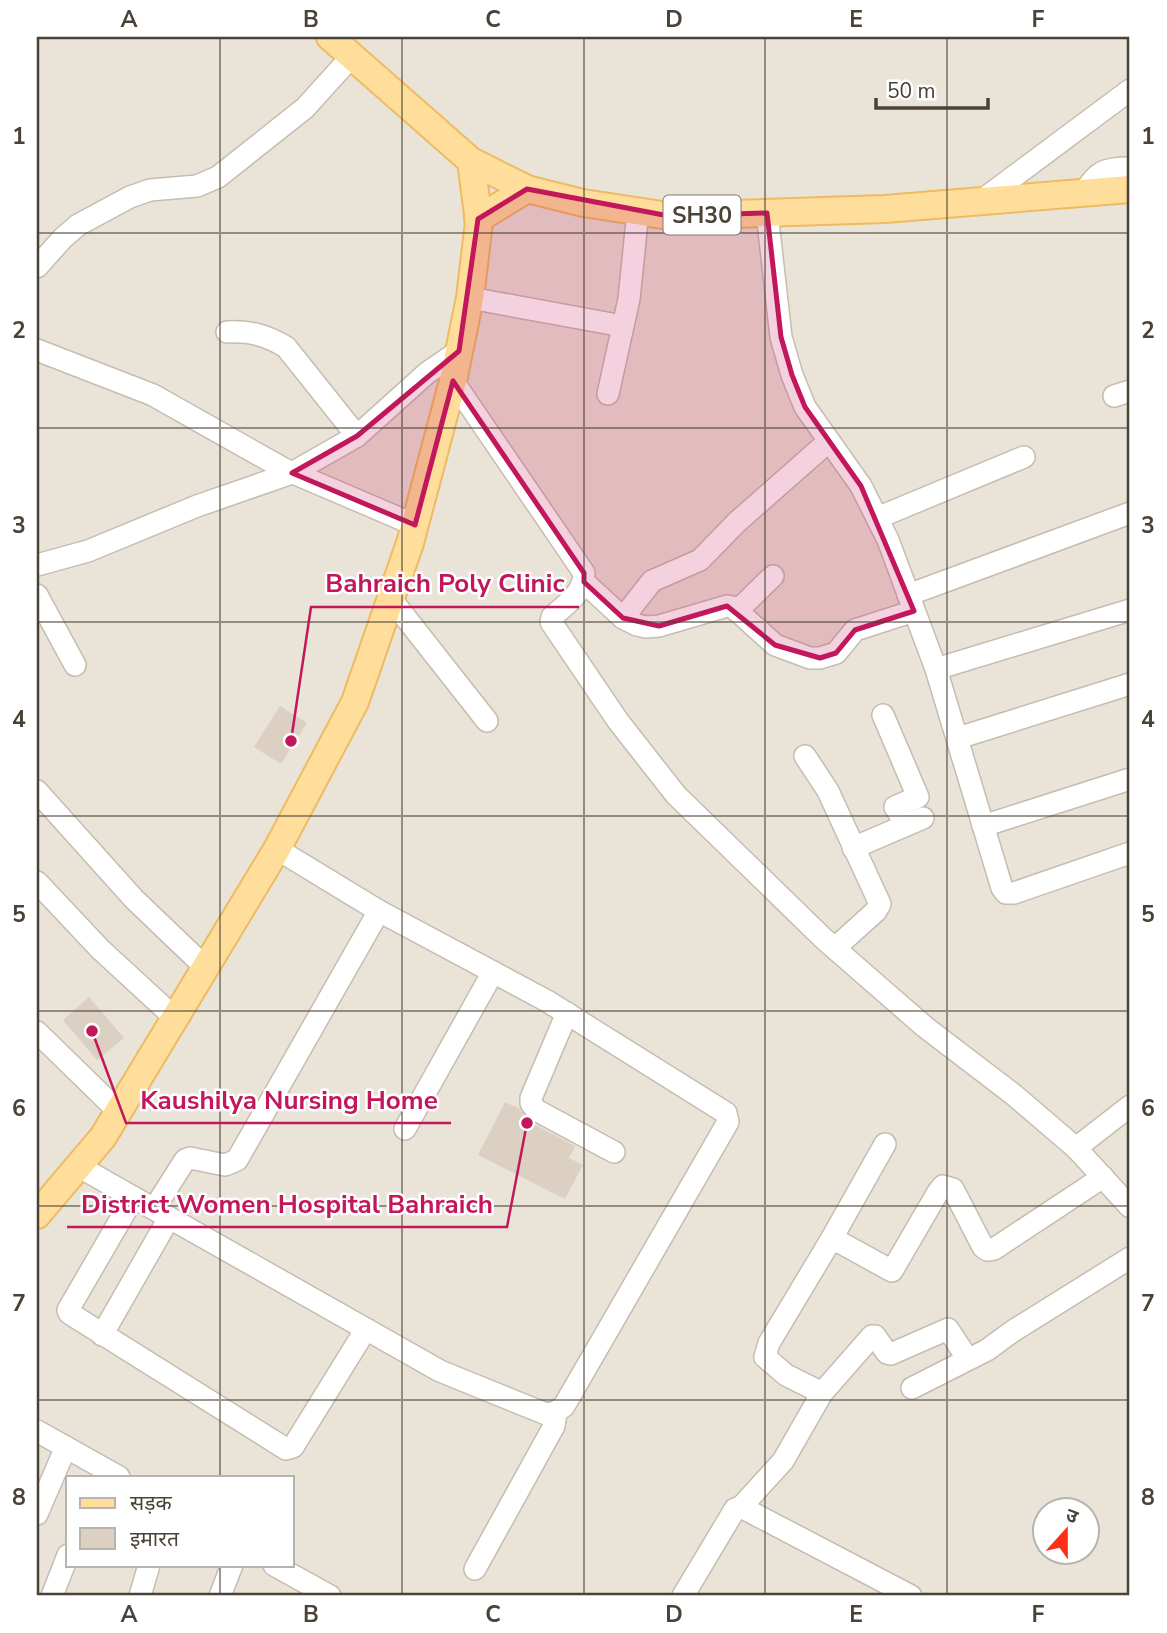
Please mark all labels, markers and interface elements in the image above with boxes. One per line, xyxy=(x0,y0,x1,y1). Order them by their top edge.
text: A xyxy=(120,4,138,35)
text: B xyxy=(303,4,319,35)
text: C xyxy=(485,4,501,35)
text: D xyxy=(665,4,683,35)
text: E xyxy=(849,4,863,35)
text: F xyxy=(1032,4,1045,35)
scale bar xyxy=(876,66,988,110)
text: 50 m xyxy=(887,77,936,105)
text: 1 xyxy=(12,121,26,152)
text: 1 xyxy=(1141,121,1155,152)
road number: SH30 xyxy=(664,196,740,234)
text: 2 xyxy=(12,315,26,346)
text: 2 xyxy=(1141,315,1155,346)
text: 3 xyxy=(12,510,26,541)
text: 3 xyxy=(1141,510,1155,541)
callout: Bahraich Poly Clinic xyxy=(311,560,579,607)
text: Bahraich Poly Clinic xyxy=(325,566,565,601)
text: 4 xyxy=(12,704,26,735)
text: 4 xyxy=(1141,704,1155,735)
text: 5 xyxy=(12,899,26,930)
text: 5 xyxy=(1141,899,1155,930)
callout: Kaushilya Nursing Home xyxy=(126,1076,451,1123)
text: Kaushilya Nursing Home xyxy=(140,1083,438,1118)
text: 6 xyxy=(12,1093,26,1124)
text: 6 xyxy=(1141,1093,1155,1124)
callout: District Women Hospital Bahraich xyxy=(67,1180,507,1227)
text: District Women Hospital Bahraich xyxy=(81,1187,493,1222)
text: 7 xyxy=(12,1288,26,1319)
text: 7 xyxy=(1141,1288,1155,1319)
legend xyxy=(66,1476,294,1566)
text: 8 xyxy=(12,1482,26,1513)
text: 8 xyxy=(1141,1482,1155,1513)
text: सड़क xyxy=(130,1489,172,1517)
north arrow xyxy=(1030,1496,1100,1566)
text: उ xyxy=(1062,1502,1082,1531)
text: इमारत xyxy=(130,1525,180,1553)
text: A xyxy=(120,1599,138,1630)
text: B xyxy=(303,1599,319,1630)
text: C xyxy=(485,1599,501,1630)
text: D xyxy=(665,1599,683,1630)
text: E xyxy=(849,1599,863,1630)
text: F xyxy=(1032,1599,1045,1630)

